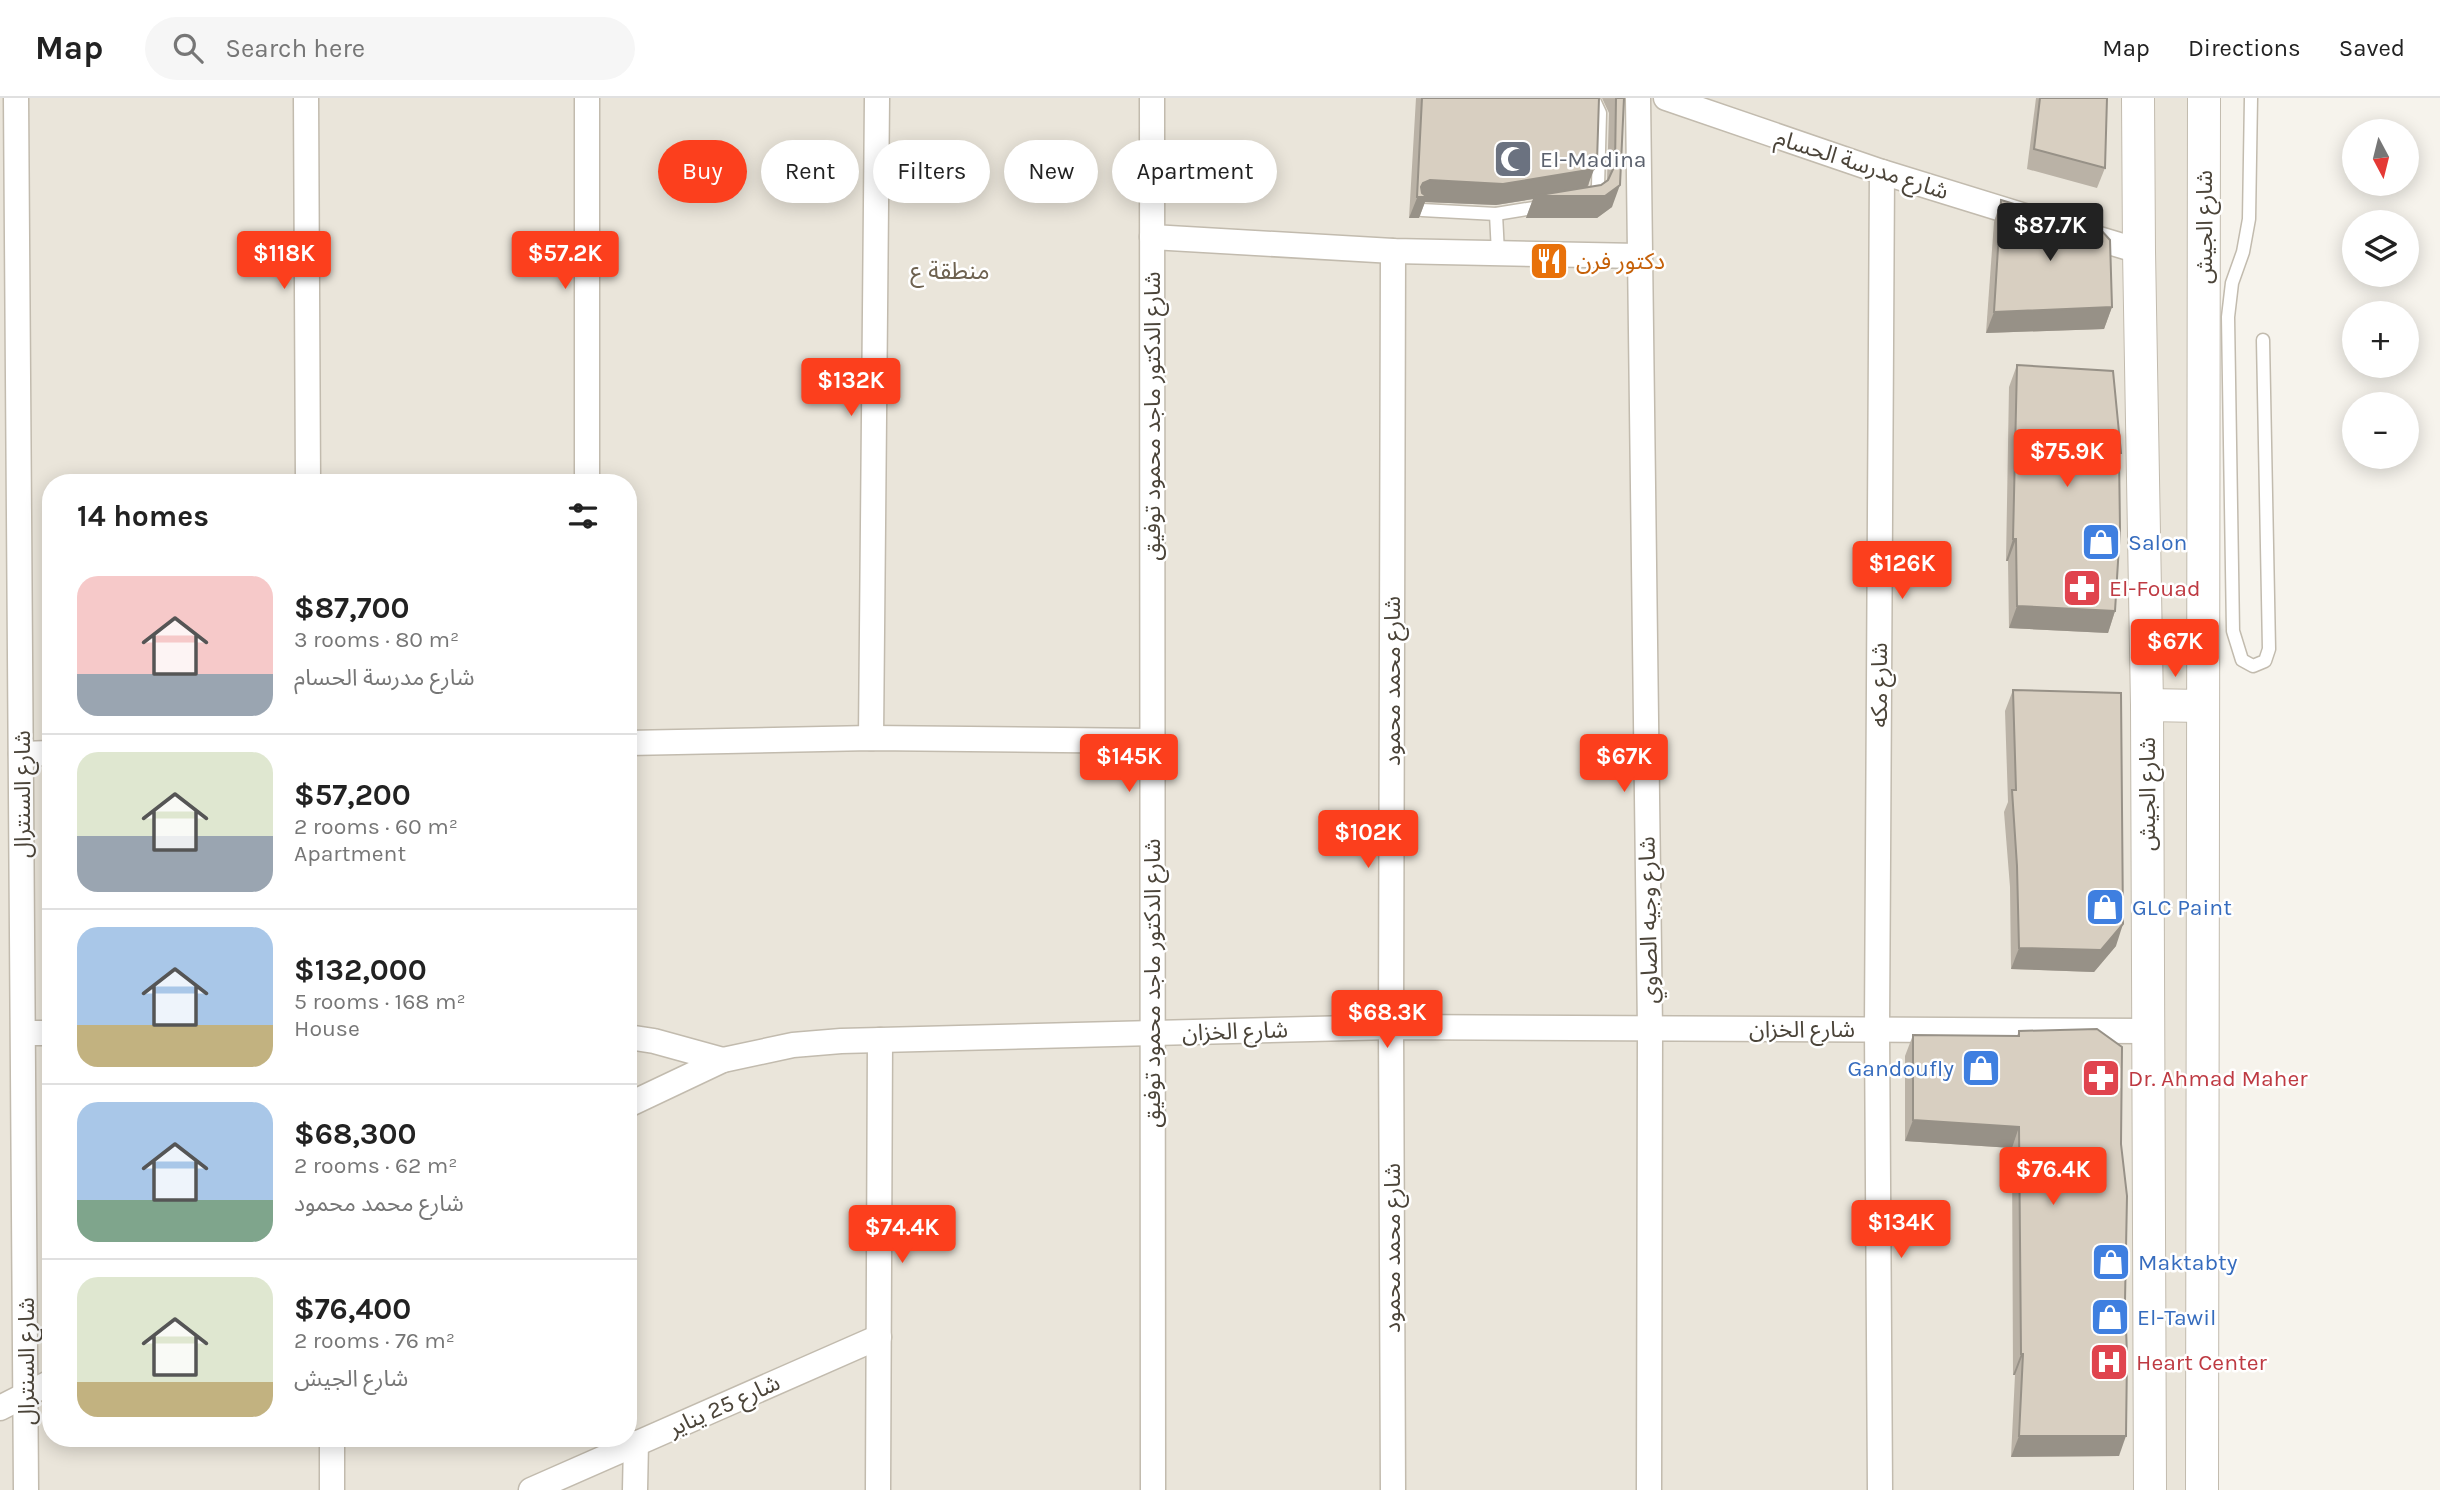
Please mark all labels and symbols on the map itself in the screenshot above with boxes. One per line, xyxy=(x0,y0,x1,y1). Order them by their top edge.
north arrow xyxy=(2342,119,2418,196)
street label: شارع مدرسة الحسام xyxy=(1771,124,1952,209)
mosque icon: El-Madina xyxy=(1492,138,1534,180)
place label: El-Madina xyxy=(1540,146,1647,173)
street label: شارع الجيش xyxy=(2191,170,2221,284)
pin: $87.7K xyxy=(1993,204,2107,263)
pin: $118K xyxy=(235,232,333,291)
pin: $57.2K xyxy=(508,232,622,291)
restaurant icon: دكتور فرن xyxy=(1528,240,1570,282)
place label: دكتور فرن xyxy=(1576,248,1665,275)
district label: منطقة ع xyxy=(910,257,990,288)
street label: شارع الدكتور ماجد محمود توفيق xyxy=(1139,271,1169,561)
pin: $132K xyxy=(802,358,900,418)
pin: $75.9K xyxy=(2010,430,2124,489)
shop icon: Salon xyxy=(2080,521,2122,563)
place label: Salon xyxy=(2128,529,2187,556)
pin: $126K xyxy=(1853,542,1951,601)
pharmacy icon: El-Fouad xyxy=(2061,567,2103,609)
place label: El-Fouad xyxy=(2109,575,2201,602)
street label: شارع محمد محمود xyxy=(1379,596,1409,766)
pin: $67K xyxy=(2134,620,2216,679)
street label: شارع مكه xyxy=(1866,642,1896,728)
street label: شارع السنترال xyxy=(9,730,39,858)
pin: $145K xyxy=(1080,734,1178,794)
pin: $67K xyxy=(1583,734,1665,794)
street label: شارع الجيش xyxy=(2134,737,2164,851)
pin: $102K xyxy=(1319,810,1417,870)
street label: شارع وجيه الصاوي xyxy=(1634,836,1667,1004)
street label: شارع الدكتور ماجد محمود توفيق xyxy=(1139,838,1169,1128)
shop icon: GLC Paint xyxy=(2084,886,2126,928)
place label: GLC Paint xyxy=(2132,894,2232,921)
pin: $68.3K xyxy=(1330,990,1444,1050)
street label: شارع الخزان xyxy=(1181,1016,1289,1050)
street label: شارع الخزان xyxy=(1749,1016,1855,1046)
shop icon: Gandoufly xyxy=(1960,1047,2002,1089)
place label: Gandoufly xyxy=(1847,1055,1954,1082)
pharmacy icon: Dr. Ahmad Maher xyxy=(2080,1057,2122,1099)
place label: Dr. Ahmad Maher xyxy=(2128,1065,2308,1092)
pin: $76.4K xyxy=(1996,1148,2110,1207)
street label: شارع محمد محمود xyxy=(1379,1163,1409,1333)
pin: $134K xyxy=(1852,1200,1950,1260)
pin: $74.4K xyxy=(845,1206,959,1265)
shop icon: Maktabty xyxy=(2090,1241,2132,1283)
place label: Maktabty xyxy=(2138,1249,2238,1276)
shop icon: El-Tawil xyxy=(2089,1296,2131,1338)
street label: شارع السنترال xyxy=(13,1297,43,1425)
place label: El-Tawil xyxy=(2137,1304,2217,1331)
hospital icon: Heart Center xyxy=(2088,1341,2130,1383)
place label: Heart Center xyxy=(2136,1349,2268,1376)
street label: شارع 25 يناير xyxy=(663,1369,786,1445)

